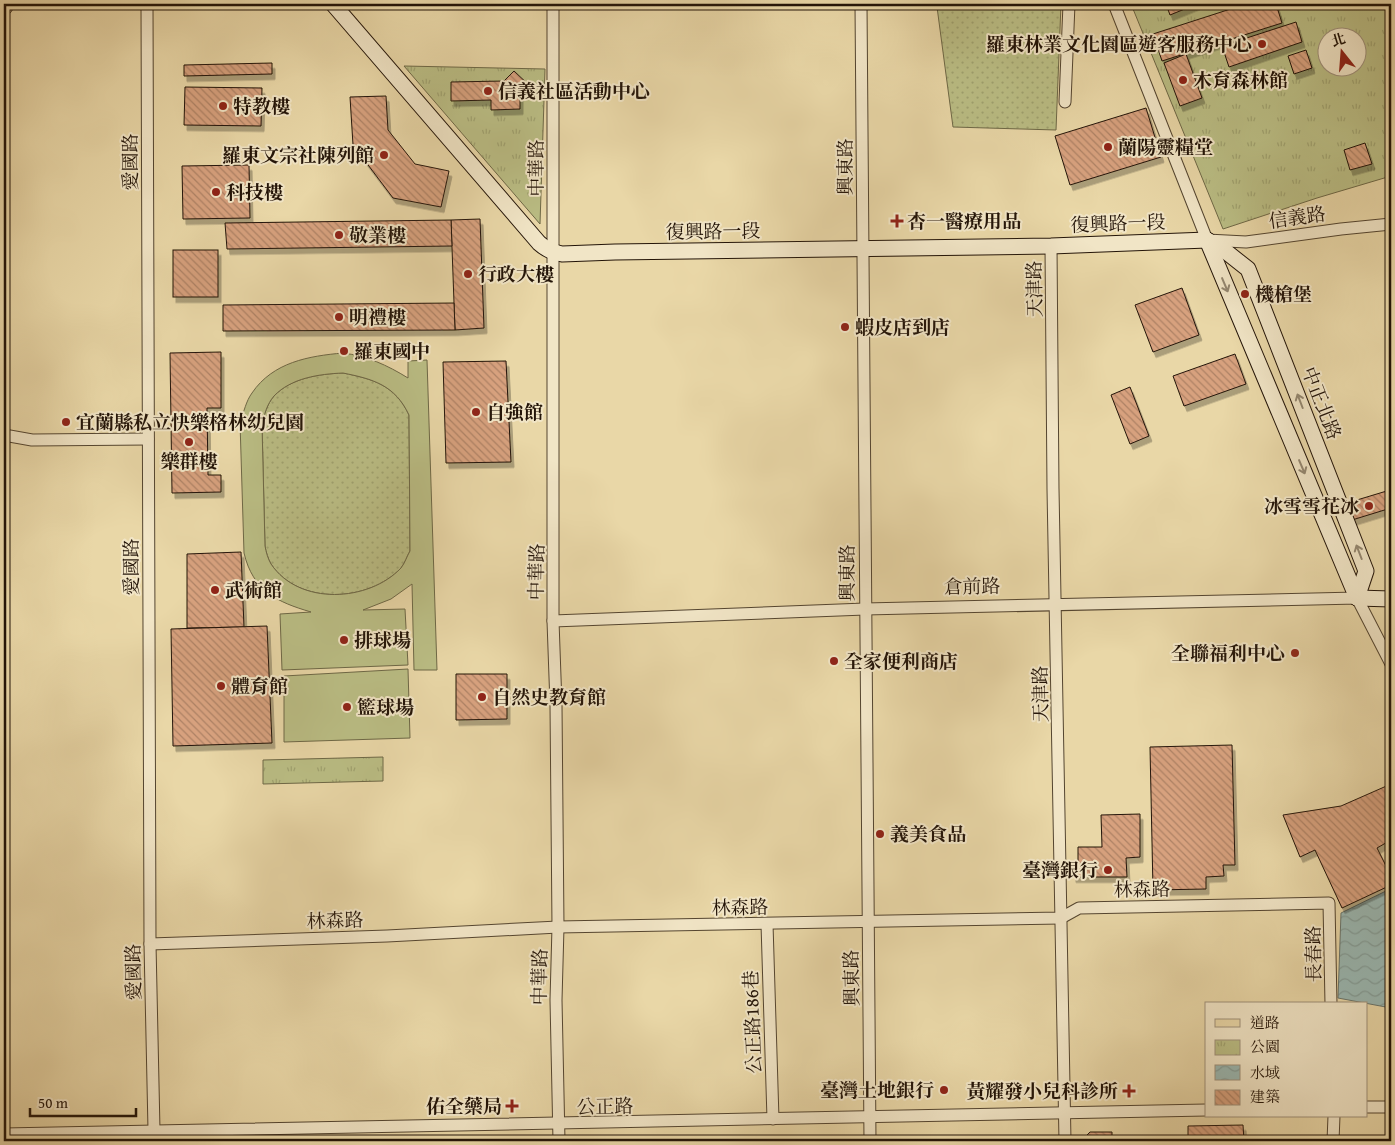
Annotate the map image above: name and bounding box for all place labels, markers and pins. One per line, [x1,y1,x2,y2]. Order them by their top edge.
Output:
place label: 羅東林業文化園區遊客服務中心 [986,30,1252,58]
marker: 羅東林業文化園區遊客服務中心 [1256,38,1268,50]
place label: 木育森林館 [1193,66,1288,94]
marker: 木育森林館 [1177,74,1189,86]
place label: 信義社區活動中心 [498,77,650,105]
marker: 信義社區活動中心 [482,85,494,97]
place label: 特教樓 [233,92,290,120]
marker: 特教樓 [217,100,229,112]
place label: 蘭陽靈糧堂 [1118,133,1213,161]
place label: 羅東文宗社陳列館 [222,141,374,169]
marker: 蘭陽靈糧堂 [1102,141,1114,153]
marker: 羅東文宗社陳列館 [378,149,390,161]
place label: 科技樓 [226,178,283,206]
marker: 科技樓 [210,186,222,198]
place label: 杏一醫療用品 [907,207,1021,235]
marker: 杏一醫療用品 [891,215,903,227]
place label: 敬業樓 [349,221,406,249]
marker: 敬業樓 [333,229,345,241]
place label: 行政大樓 [478,260,554,288]
marker: 行政大樓 [462,268,474,280]
place label: 機槍堡 [1255,280,1312,308]
marker: 機槍堡 [1239,288,1251,300]
place label: 明禮樓 [349,303,406,331]
marker: 明禮樓 [333,311,345,323]
place label: 蝦皮店到店 [855,313,950,341]
marker: 蝦皮店到店 [839,321,851,333]
place label: 羅東國中 [354,337,430,365]
marker: 羅東國中 [338,345,350,357]
place label: 自強館 [486,398,543,426]
marker: 自強館 [470,406,482,418]
place label: 宜蘭縣私立快樂格林幼兒園 [76,408,304,436]
marker: 宜蘭縣私立快樂格林幼兒園 [60,416,72,428]
marker: 樂群樓 [183,436,195,448]
place label: 樂群樓 [160,447,218,475]
place label: 冰雪雪花冰 [1264,492,1359,520]
marker: 冰雪雪花冰 [1363,500,1375,512]
place label: 武術館 [225,576,282,604]
marker: 武術館 [209,584,221,596]
place label: 排球場 [354,626,411,654]
marker: 排球場 [338,634,350,646]
place label: 全聯福利中心 [1171,639,1285,667]
place label: 全家便利商店 [844,647,958,675]
marker: 全聯福利中心 [1289,647,1301,659]
marker: 全家便利商店 [828,655,840,667]
place label: 體育館 [231,672,288,700]
marker: 體育館 [215,680,227,692]
place label: 自然史教育館 [492,683,606,711]
marker: 自然史教育館 [476,691,488,703]
place label: 籃球場 [357,693,414,721]
marker: 籃球場 [341,701,353,713]
place label: 義美食品 [890,820,966,848]
marker: 義美食品 [874,828,886,840]
place label: 臺灣銀行 [1022,856,1098,884]
marker: 臺灣銀行 [1102,864,1114,876]
place label: 臺灣土地銀行 [820,1076,934,1104]
place label: 黃耀發小兒科診所 [966,1077,1118,1105]
marker: 臺灣土地銀行 [938,1084,950,1096]
marker: 黃耀發小兒科診所 [1122,1084,1136,1098]
place label: 佑全藥局 [426,1092,502,1120]
marker: 佑全藥局 [506,1100,518,1112]

